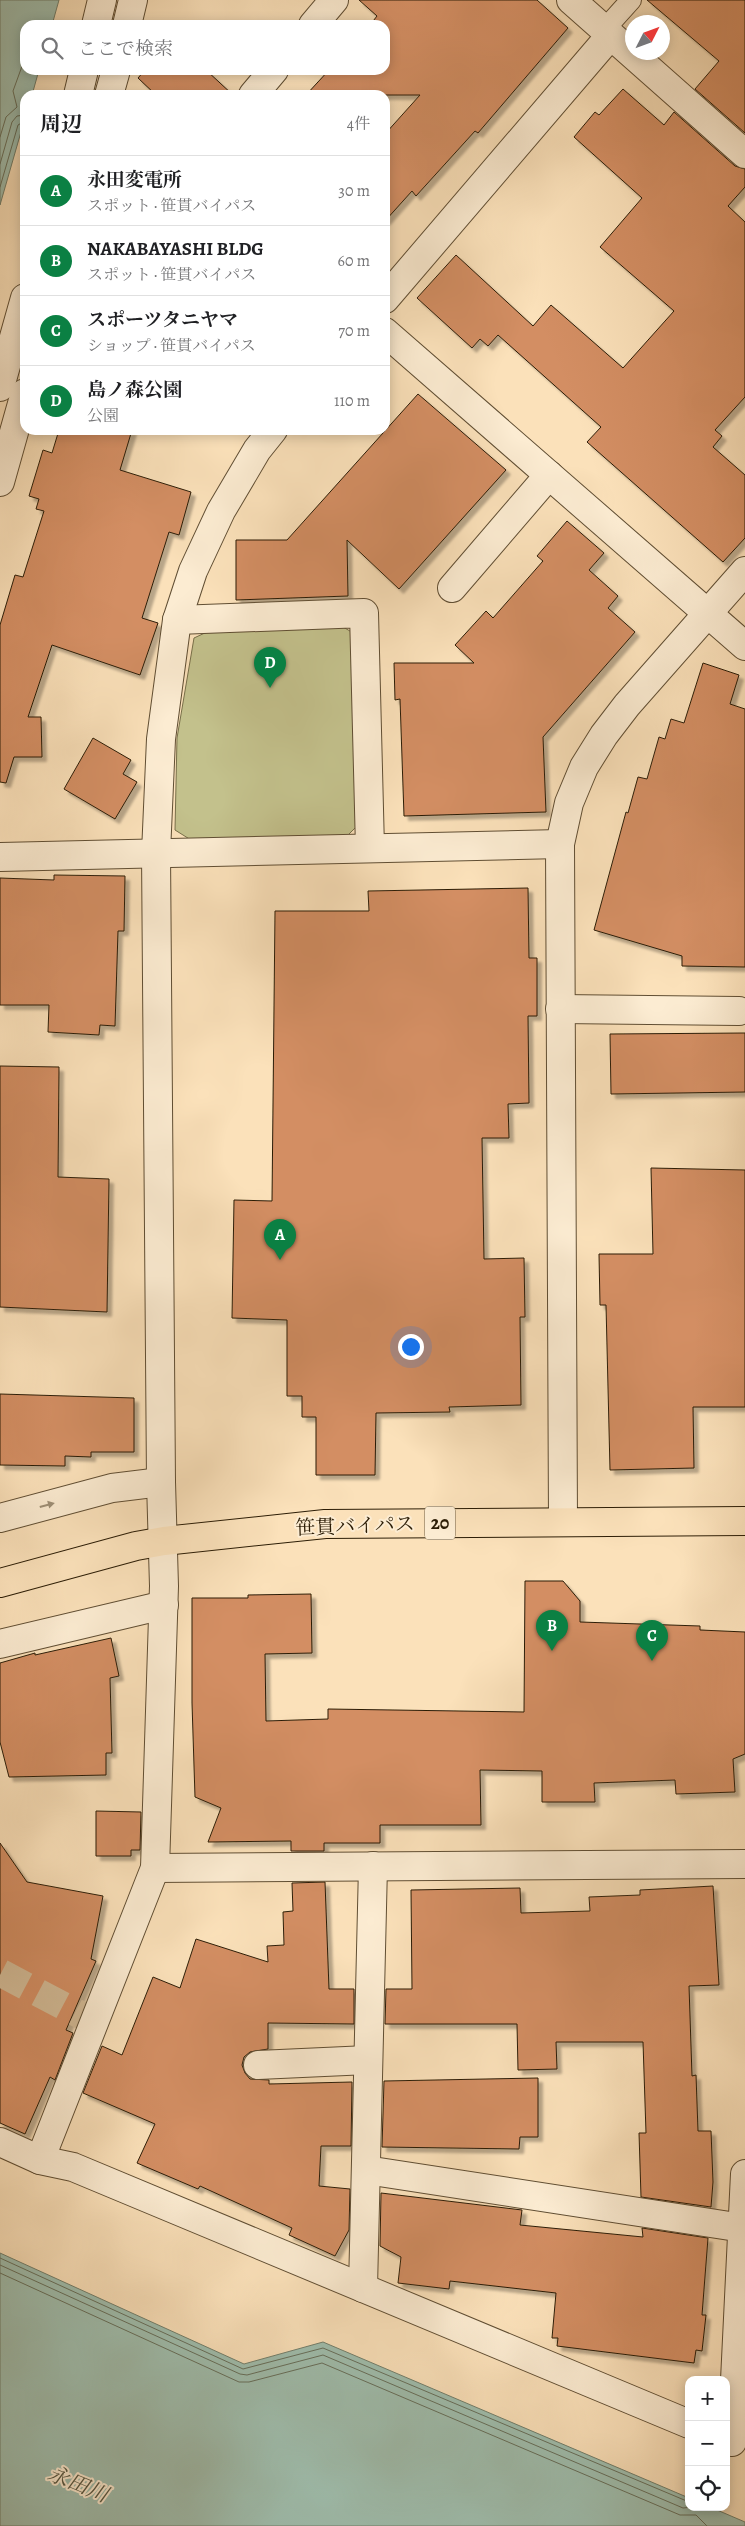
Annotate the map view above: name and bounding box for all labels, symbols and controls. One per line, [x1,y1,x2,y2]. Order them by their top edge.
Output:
north arrow [625,15,670,60]
search box [20,20,390,75]
icon: search [38,34,66,62]
text: ここで検索 [78,36,173,62]
text: 周辺 [40,110,82,138]
text: 4件 [347,113,370,135]
text: 永田変電所 [87,167,182,193]
text: A [51,180,61,202]
text: 30 m [338,180,370,202]
text: スポット · 笹貫バイパス [87,195,256,217]
text: NAKABAYASHI BLDG [87,236,264,262]
text: B [51,250,61,272]
text: 60 m [338,250,370,272]
text: スポット · 笹貫バイパス [87,264,256,286]
text: スポーツタニヤマ [87,307,238,333]
text: C [51,320,61,342]
text: 70 m [338,320,370,342]
text: ショップ · 笹貫バイパス [87,335,256,357]
text: 島ノ森公園 [87,377,182,403]
text: D [50,390,62,412]
text: 110 m [334,390,370,412]
text: 公園 [87,405,119,427]
pin: D [254,647,286,688]
pin: A [264,1219,296,1260]
your location [398,1334,424,1360]
one-way arrow [40,1501,55,1509]
road number: 20 [425,1506,455,1540]
street label: 笹貫バイパス [295,1510,415,1542]
pin: B [536,1610,568,1651]
pin: C [636,1620,668,1661]
map controls [685,2376,730,2511]
button: + [685,2376,730,2421]
button: − [685,2421,730,2466]
water label: 永田川 [44,2459,114,2510]
button: locate [685,2466,730,2511]

